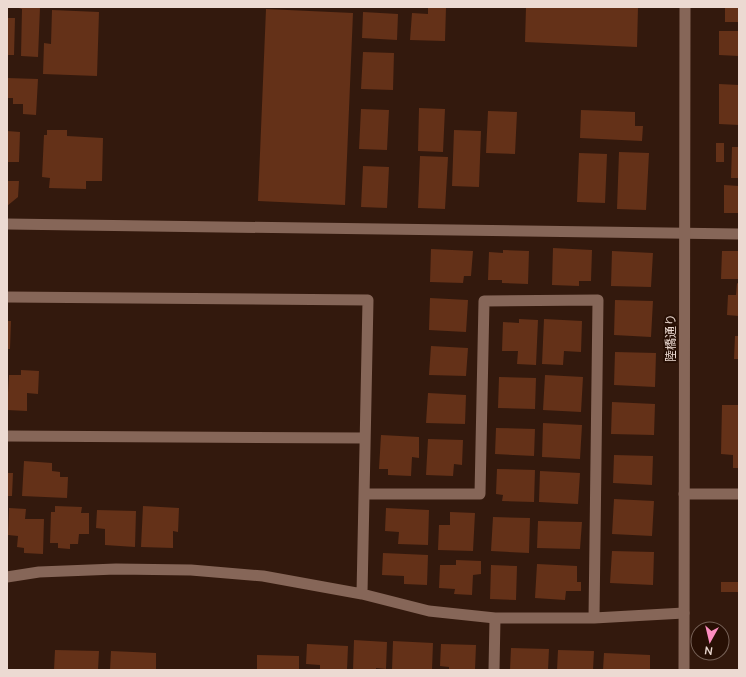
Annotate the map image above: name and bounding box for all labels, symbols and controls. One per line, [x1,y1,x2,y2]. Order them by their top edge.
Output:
street label: 陸橋通り [663,314,678,362]
north arrow [690,621,730,661]
text: N [704,643,714,658]

